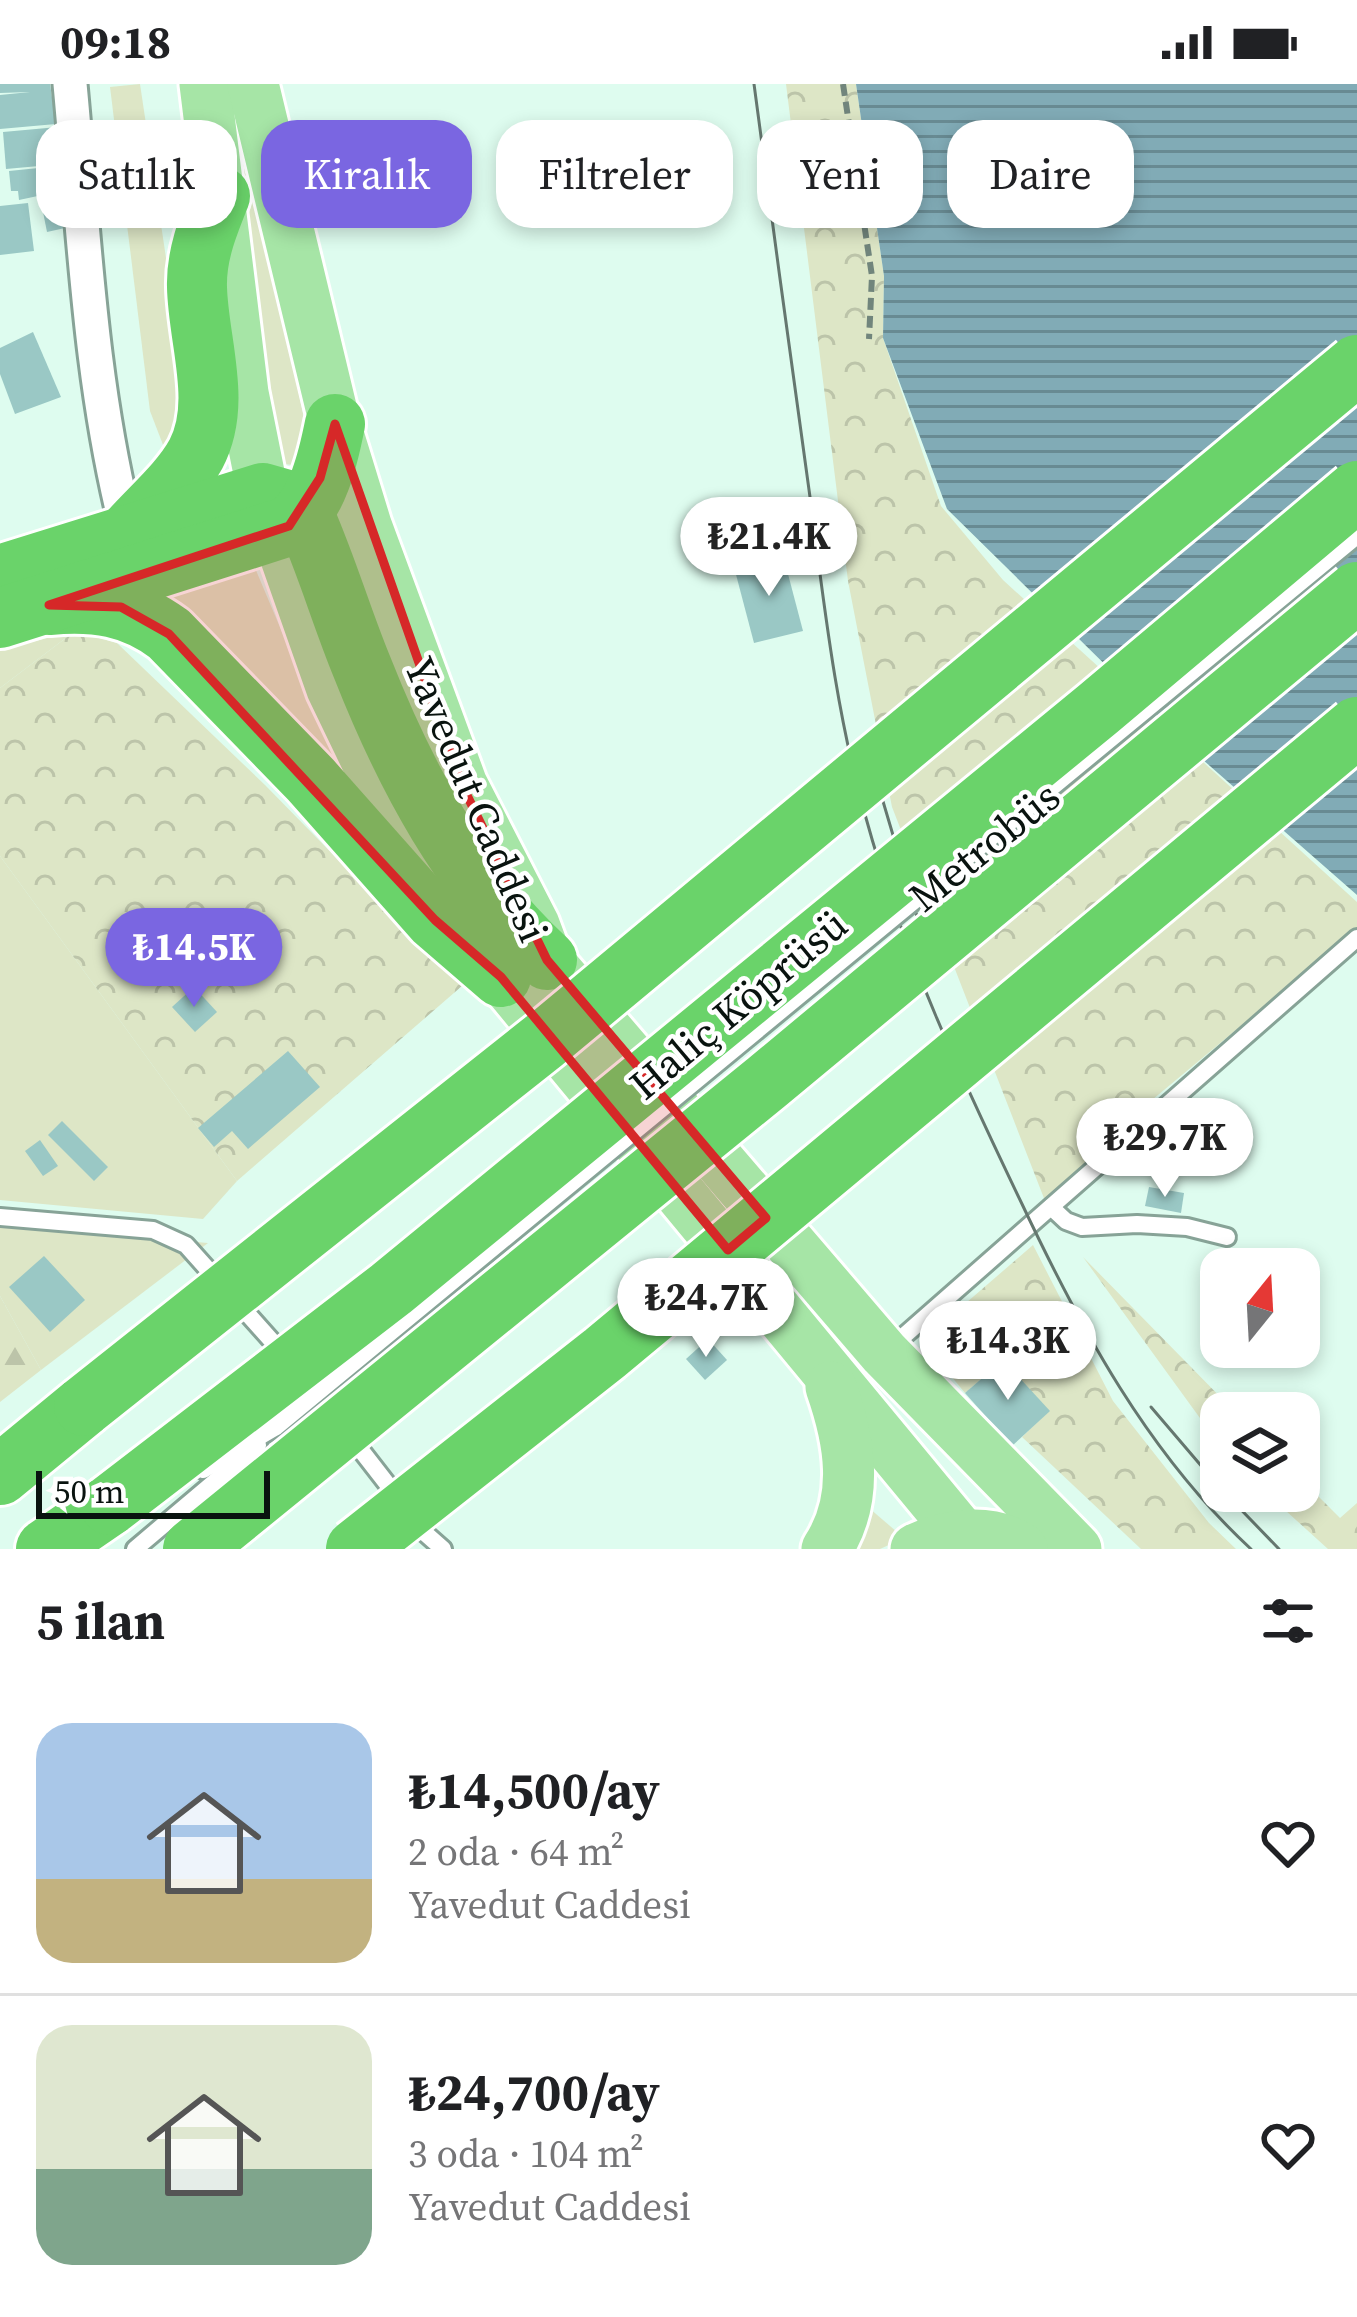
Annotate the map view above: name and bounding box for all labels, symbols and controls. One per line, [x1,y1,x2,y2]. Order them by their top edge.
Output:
text: 09:18 [60,11,171,73]
chip: Satılık [36,120,237,228]
chip: Kiralık [261,120,472,228]
chip: Filtreler [496,120,733,228]
chip: Yeni [757,120,923,228]
chip: Daire [947,120,1134,228]
pin: ₺21.4K [671,497,867,599]
text: ₺21.4K [707,509,831,562]
street label: Yavedut Caddesi [391,648,563,950]
street label: Metrobüs [896,767,1072,925]
street label: Haliç Köprüsü [617,896,859,1112]
pin: ₺14.5K [96,908,292,1010]
text: ₺14.5K [132,920,256,973]
pin: ₺29.7K [1067,1098,1263,1200]
text: ₺29.7K [1103,1110,1227,1163]
north arrow [1200,1248,1320,1368]
map controls [1200,1248,1320,1512]
pin: ₺24.7K [608,1258,804,1360]
text: ₺24.7K [644,1270,768,1323]
pin: ₺14.3K [910,1301,1106,1403]
text: ₺14.3K [946,1313,1070,1366]
button: layers [1200,1392,1320,1512]
scale bar [36,1465,270,1518]
text: 50 m [54,1469,124,1514]
text: 5 ilan [36,1586,165,1656]
icon: filters [1255,1588,1321,1654]
text: ₺14,500/ay [408,1755,660,1825]
icon: home [132,1771,276,1915]
icon: heart [1255,1810,1321,1876]
text: 2 oda · 64 m² [408,1825,624,1878]
text: Yavedut Caddesi [408,1878,691,1931]
text: ₺24,700/ay [408,2057,660,2127]
icon: home [132,2073,276,2217]
icon: heart [1255,2112,1321,2178]
text: 3 oda · 104 m² [408,2127,644,2180]
text: Yavedut Caddesi [408,2180,691,2233]

